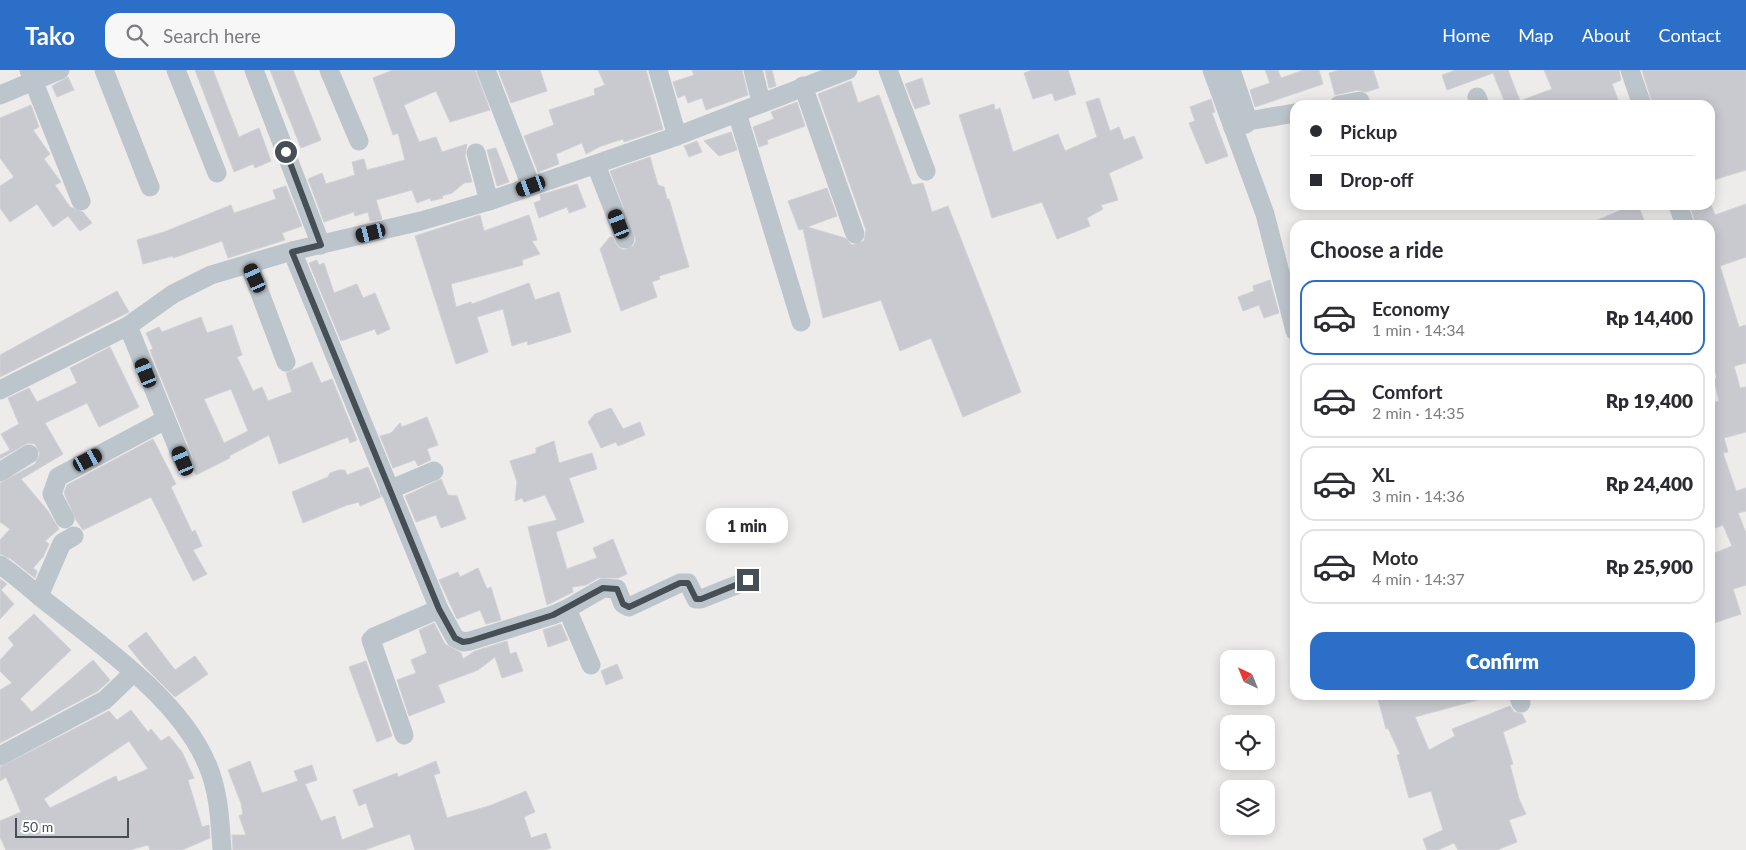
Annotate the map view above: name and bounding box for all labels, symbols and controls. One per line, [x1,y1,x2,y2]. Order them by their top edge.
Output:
search box [105,13,455,58]
text: Tako [25,21,75,50]
icon: search [123,21,151,49]
text: Search here [163,24,261,47]
text: Home [1442,24,1490,46]
text: Map [1518,24,1554,46]
text: About [1582,24,1631,46]
text: Contact [1659,24,1721,46]
text: Pickup [1340,120,1397,143]
route start [275,141,297,163]
text: Drop-off [1340,168,1414,191]
car [514,174,547,198]
car [606,207,631,241]
car [354,222,387,244]
text: Choose a ride [1310,236,1444,263]
car [242,261,267,295]
icon: car [1312,295,1357,340]
text: Economy [1372,297,1450,320]
text: Rp 14,400 [1606,306,1693,329]
text: 1 min · 14:34 [1372,320,1465,339]
car [133,356,158,390]
icon: car [1312,378,1357,423]
text: Comfort [1372,380,1443,403]
text: Rp 19,400 [1606,389,1693,412]
text: 2 min · 14:35 [1372,403,1465,422]
car [170,444,195,478]
car [71,446,104,474]
icon: car [1312,461,1357,506]
text: XL [1372,463,1395,486]
text: Rp 24,400 [1606,472,1693,495]
text: 3 min · 14:36 [1372,486,1465,505]
callout: 1 min [707,508,789,542]
text: 1 min [727,516,767,535]
icon: car [1312,544,1357,589]
text: Moto [1372,546,1418,569]
text: Rp 25,900 [1606,555,1693,578]
route end [737,569,759,591]
text: 4 min · 14:37 [1372,569,1465,588]
button: Confirm [1310,632,1695,690]
north arrow [1220,650,1275,705]
map controls [1220,650,1275,835]
button: locate [1220,715,1275,770]
button: layers [1220,780,1275,835]
scale bar [15,815,129,838]
text: 50 m [22,818,53,835]

